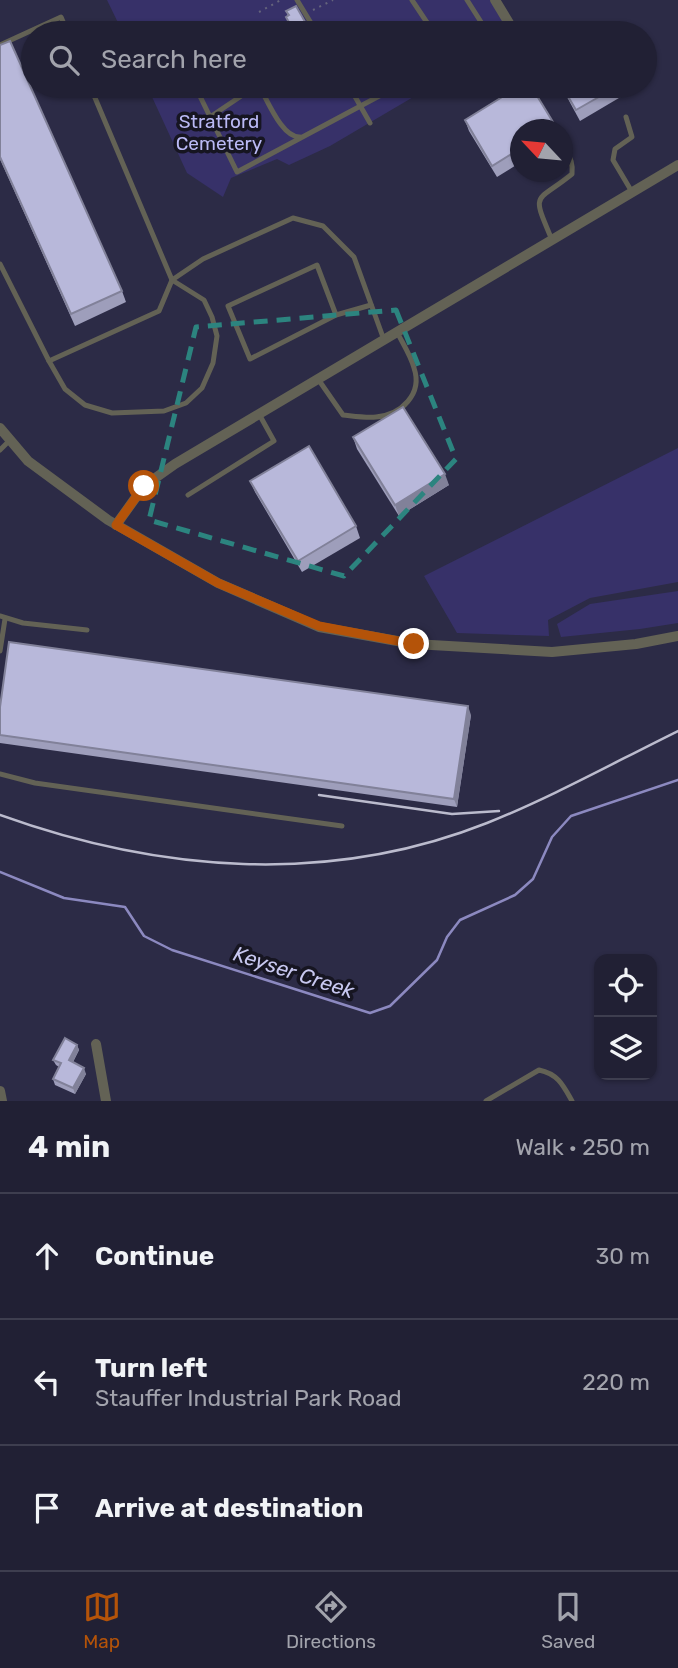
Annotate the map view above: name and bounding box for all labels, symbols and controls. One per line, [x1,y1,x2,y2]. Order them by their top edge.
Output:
search box [21,21,657,98]
icon: search [45,41,83,79]
text: Search here [101,44,247,75]
park label: Stratford Cemetery [176,110,262,155]
north arrow [510,119,573,182]
route start [128,470,159,501]
route end [398,628,429,659]
water label: Keyser Creek [230,941,359,1004]
map controls [594,954,657,1080]
button: locate [594,954,657,1017]
button: layers [594,1017,657,1080]
text: 4 min [28,1129,110,1165]
text: Walk · 250 m [515,1133,650,1161]
icon: ahead [28,1237,66,1275]
text: Continue [95,1241,214,1272]
text: 30 m [595,1242,650,1270]
text: Turn left [95,1353,207,1384]
icon: left [28,1363,66,1401]
text: 220 m [582,1368,650,1396]
text: Stauffer Industrial Park Road [95,1384,402,1412]
icon: arrive [28,1489,66,1527]
text: Arrive at destination [95,1493,363,1524]
tab: Map [83,1588,121,1653]
tab: Directions [286,1588,376,1653]
tab: Saved [541,1588,595,1653]

